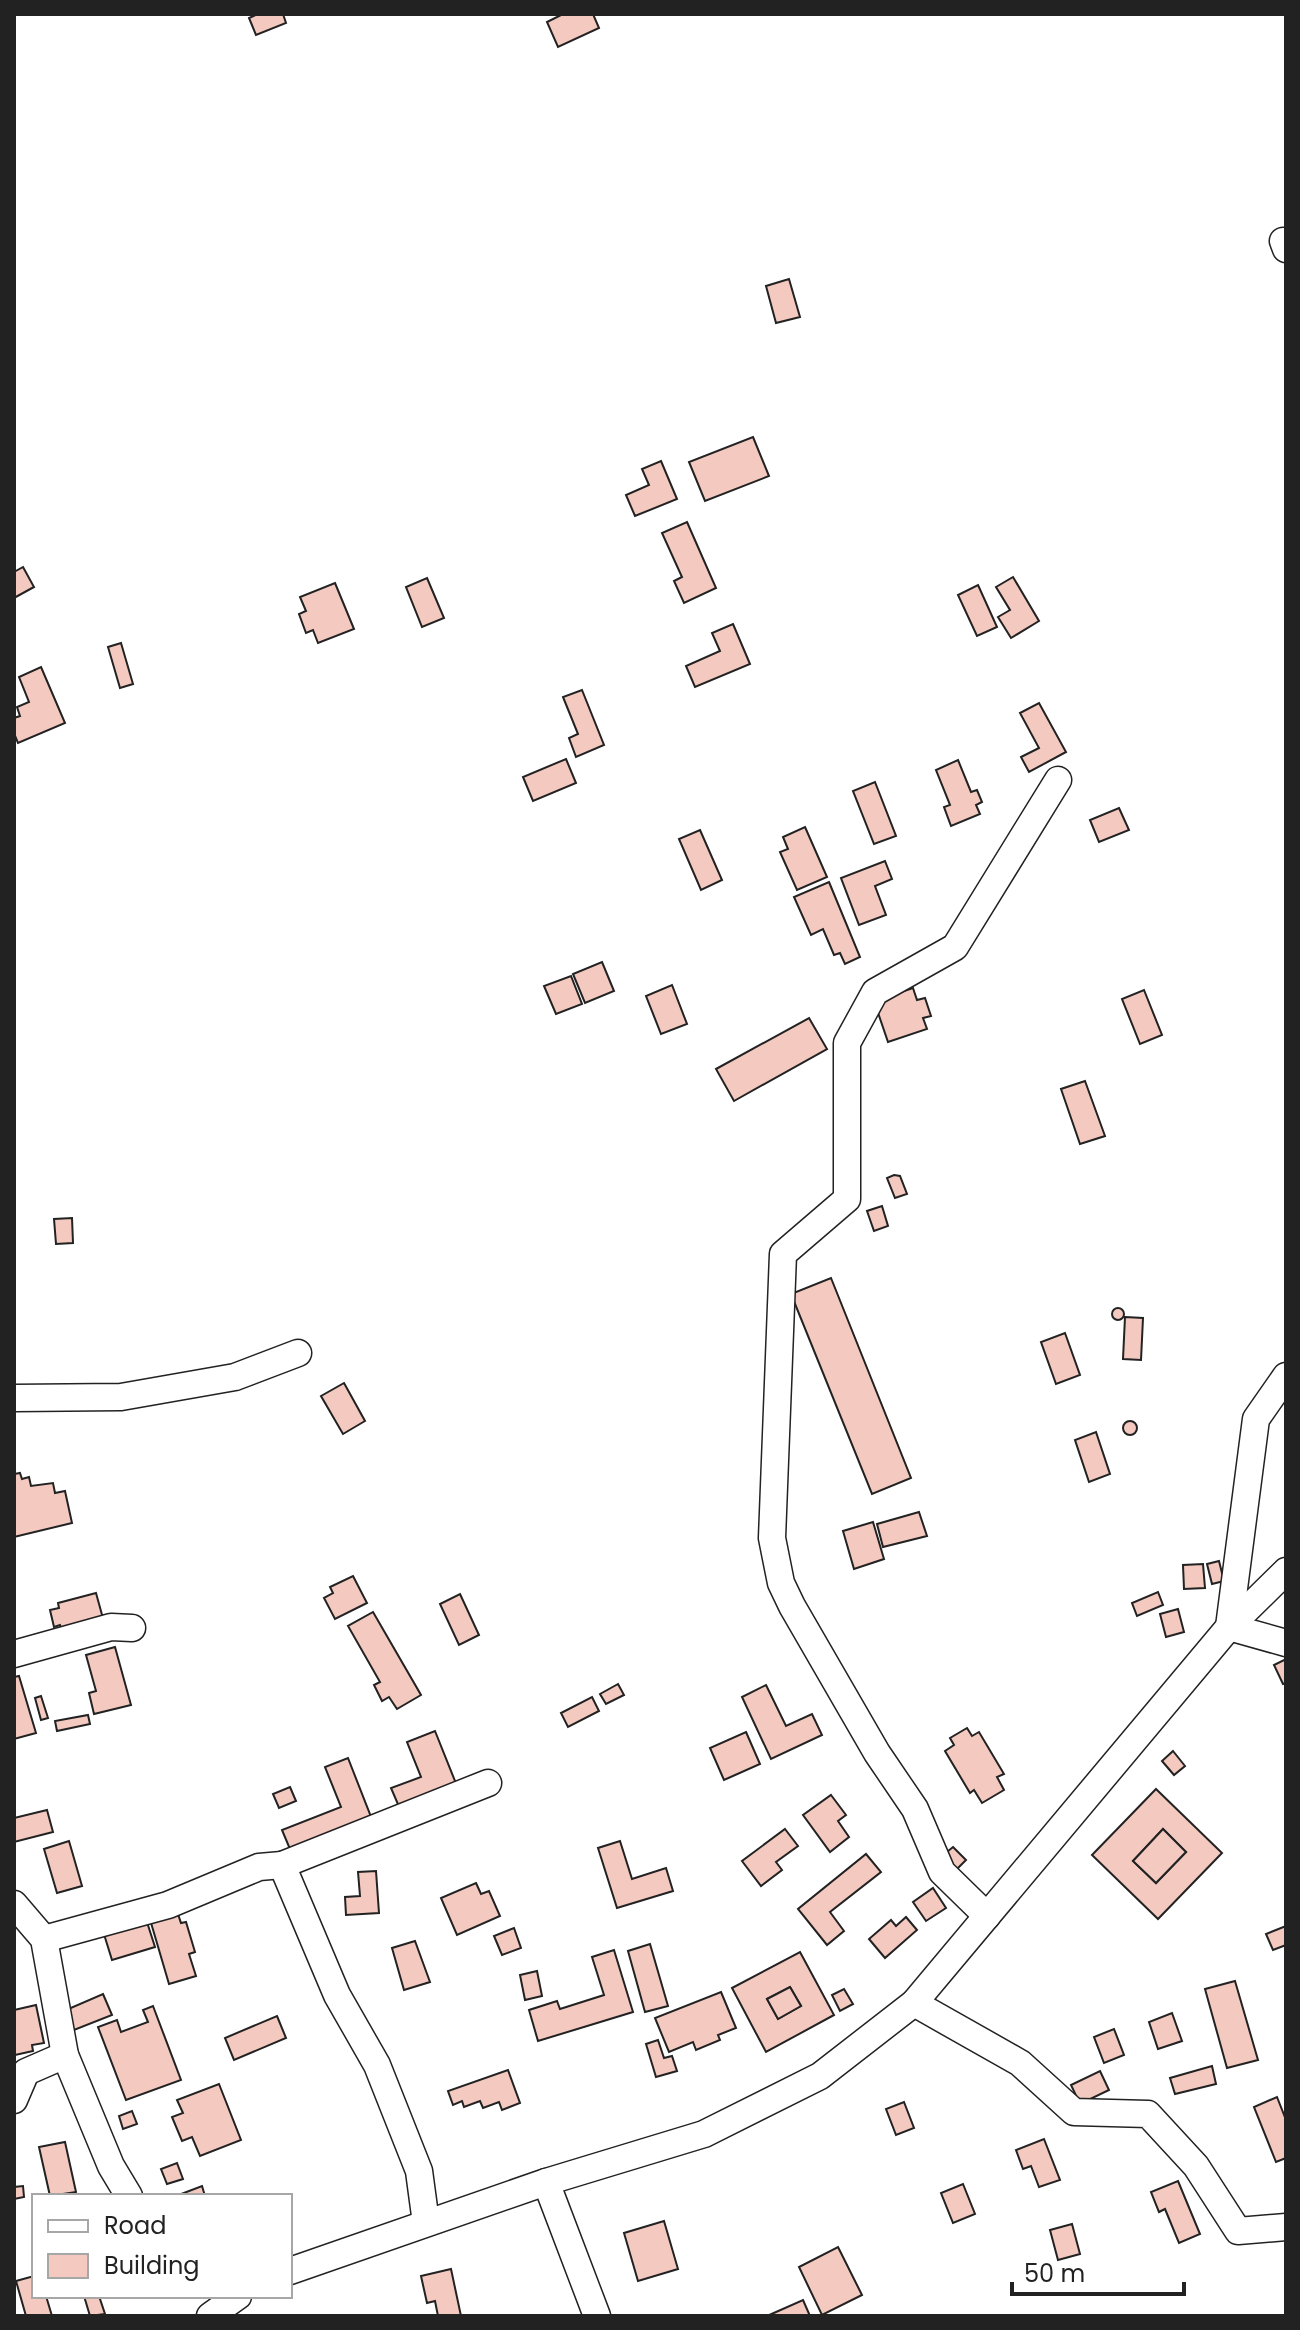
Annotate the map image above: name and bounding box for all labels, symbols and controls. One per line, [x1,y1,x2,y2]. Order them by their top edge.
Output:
legend [32,2194,292,2298]
text: Road [104,2209,166,2242]
scale bar [1012,2246,1184,2296]
text: Building [104,2249,200,2282]
text: 50 m [1024,2257,1085,2290]

